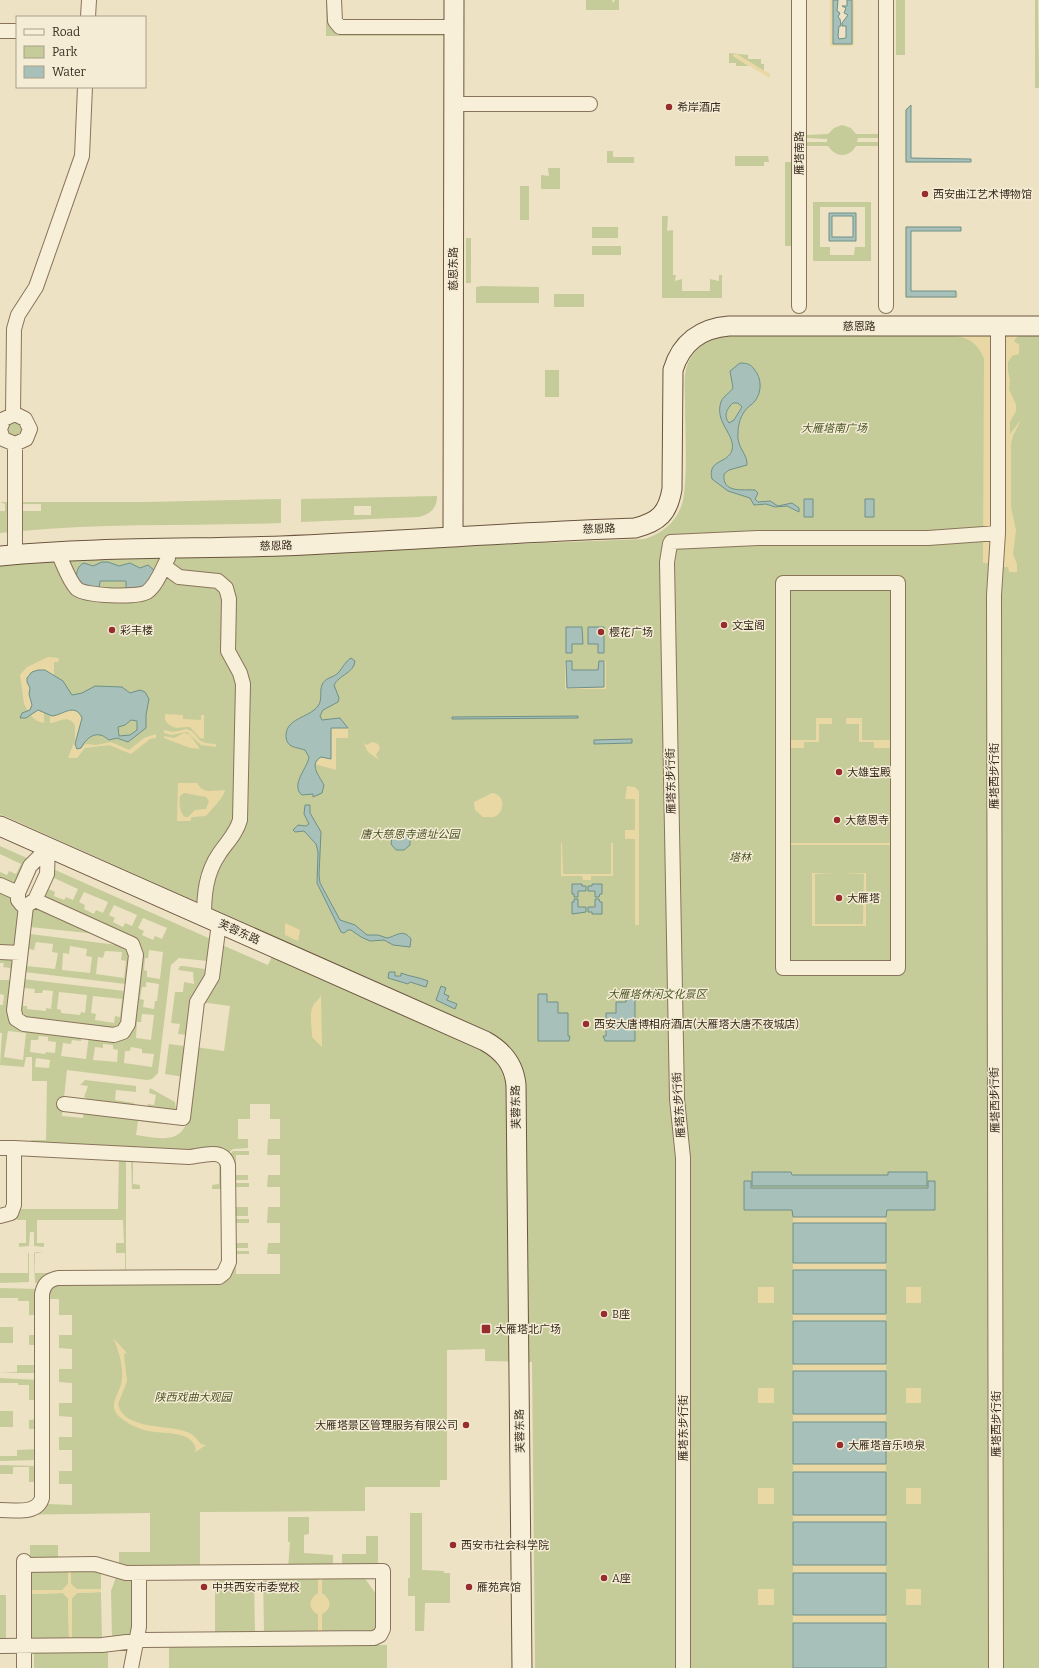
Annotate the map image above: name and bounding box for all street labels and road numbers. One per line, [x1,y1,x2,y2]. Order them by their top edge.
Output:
street label: 雁塔南路 [793,131,806,175]
street label: 慈恩东路 [447,247,460,291]
street label: 慈恩路 [843,320,876,333]
street label: 慈恩路 [582,522,616,536]
street label: 慈恩路 [259,539,293,553]
street label: 雁塔西步行街 [988,743,1001,809]
street label: 雁塔东步行街 [664,748,678,814]
street label: 芙蓉东路 [216,917,262,947]
street label: 雁塔西步行街 [988,1067,1002,1133]
street label: 雁塔东步行街 [670,1072,688,1138]
street label: 芙蓉东路 [509,1085,523,1129]
street label: 雁塔西步行街 [990,1391,1003,1457]
street label: 雁塔东步行街 [677,1395,690,1461]
street label: 芙蓉东路 [513,1409,527,1453]

